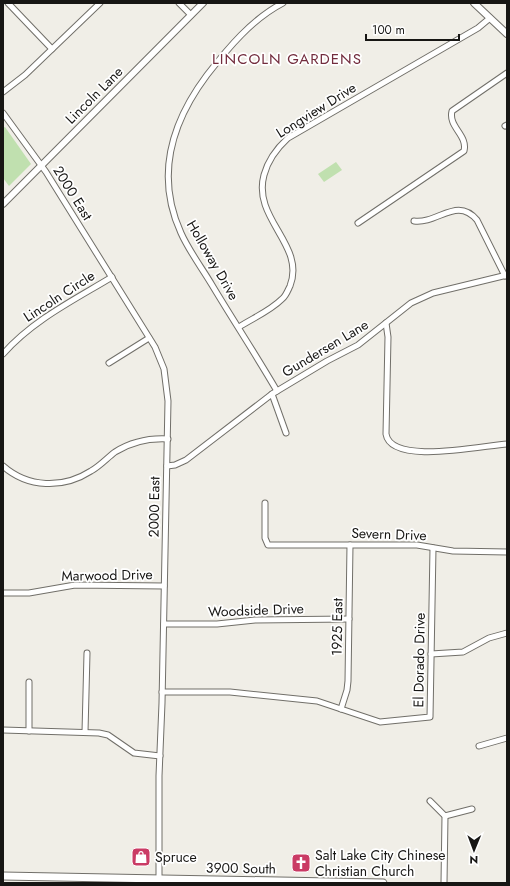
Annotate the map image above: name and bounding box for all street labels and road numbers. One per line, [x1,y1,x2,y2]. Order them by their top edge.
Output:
street label: Lincoln Lane [61,62,127,128]
street label: Longview Drive [272,77,360,143]
street label: 2000 East [48,162,98,225]
street label: Holloway Drive [182,216,244,304]
street label: Lincoln Circle [19,265,99,327]
street label: Gundersen Lane [278,314,372,382]
street label: 2000 East [143,476,165,538]
street label: Severn Drive [351,523,427,545]
street label: Marwood Drive [61,564,153,586]
street label: 1925 East [326,597,348,656]
street label: Woodside Drive [208,598,304,622]
street label: El Dorado Drive [408,612,430,708]
street label: 3900 South [206,857,276,879]

